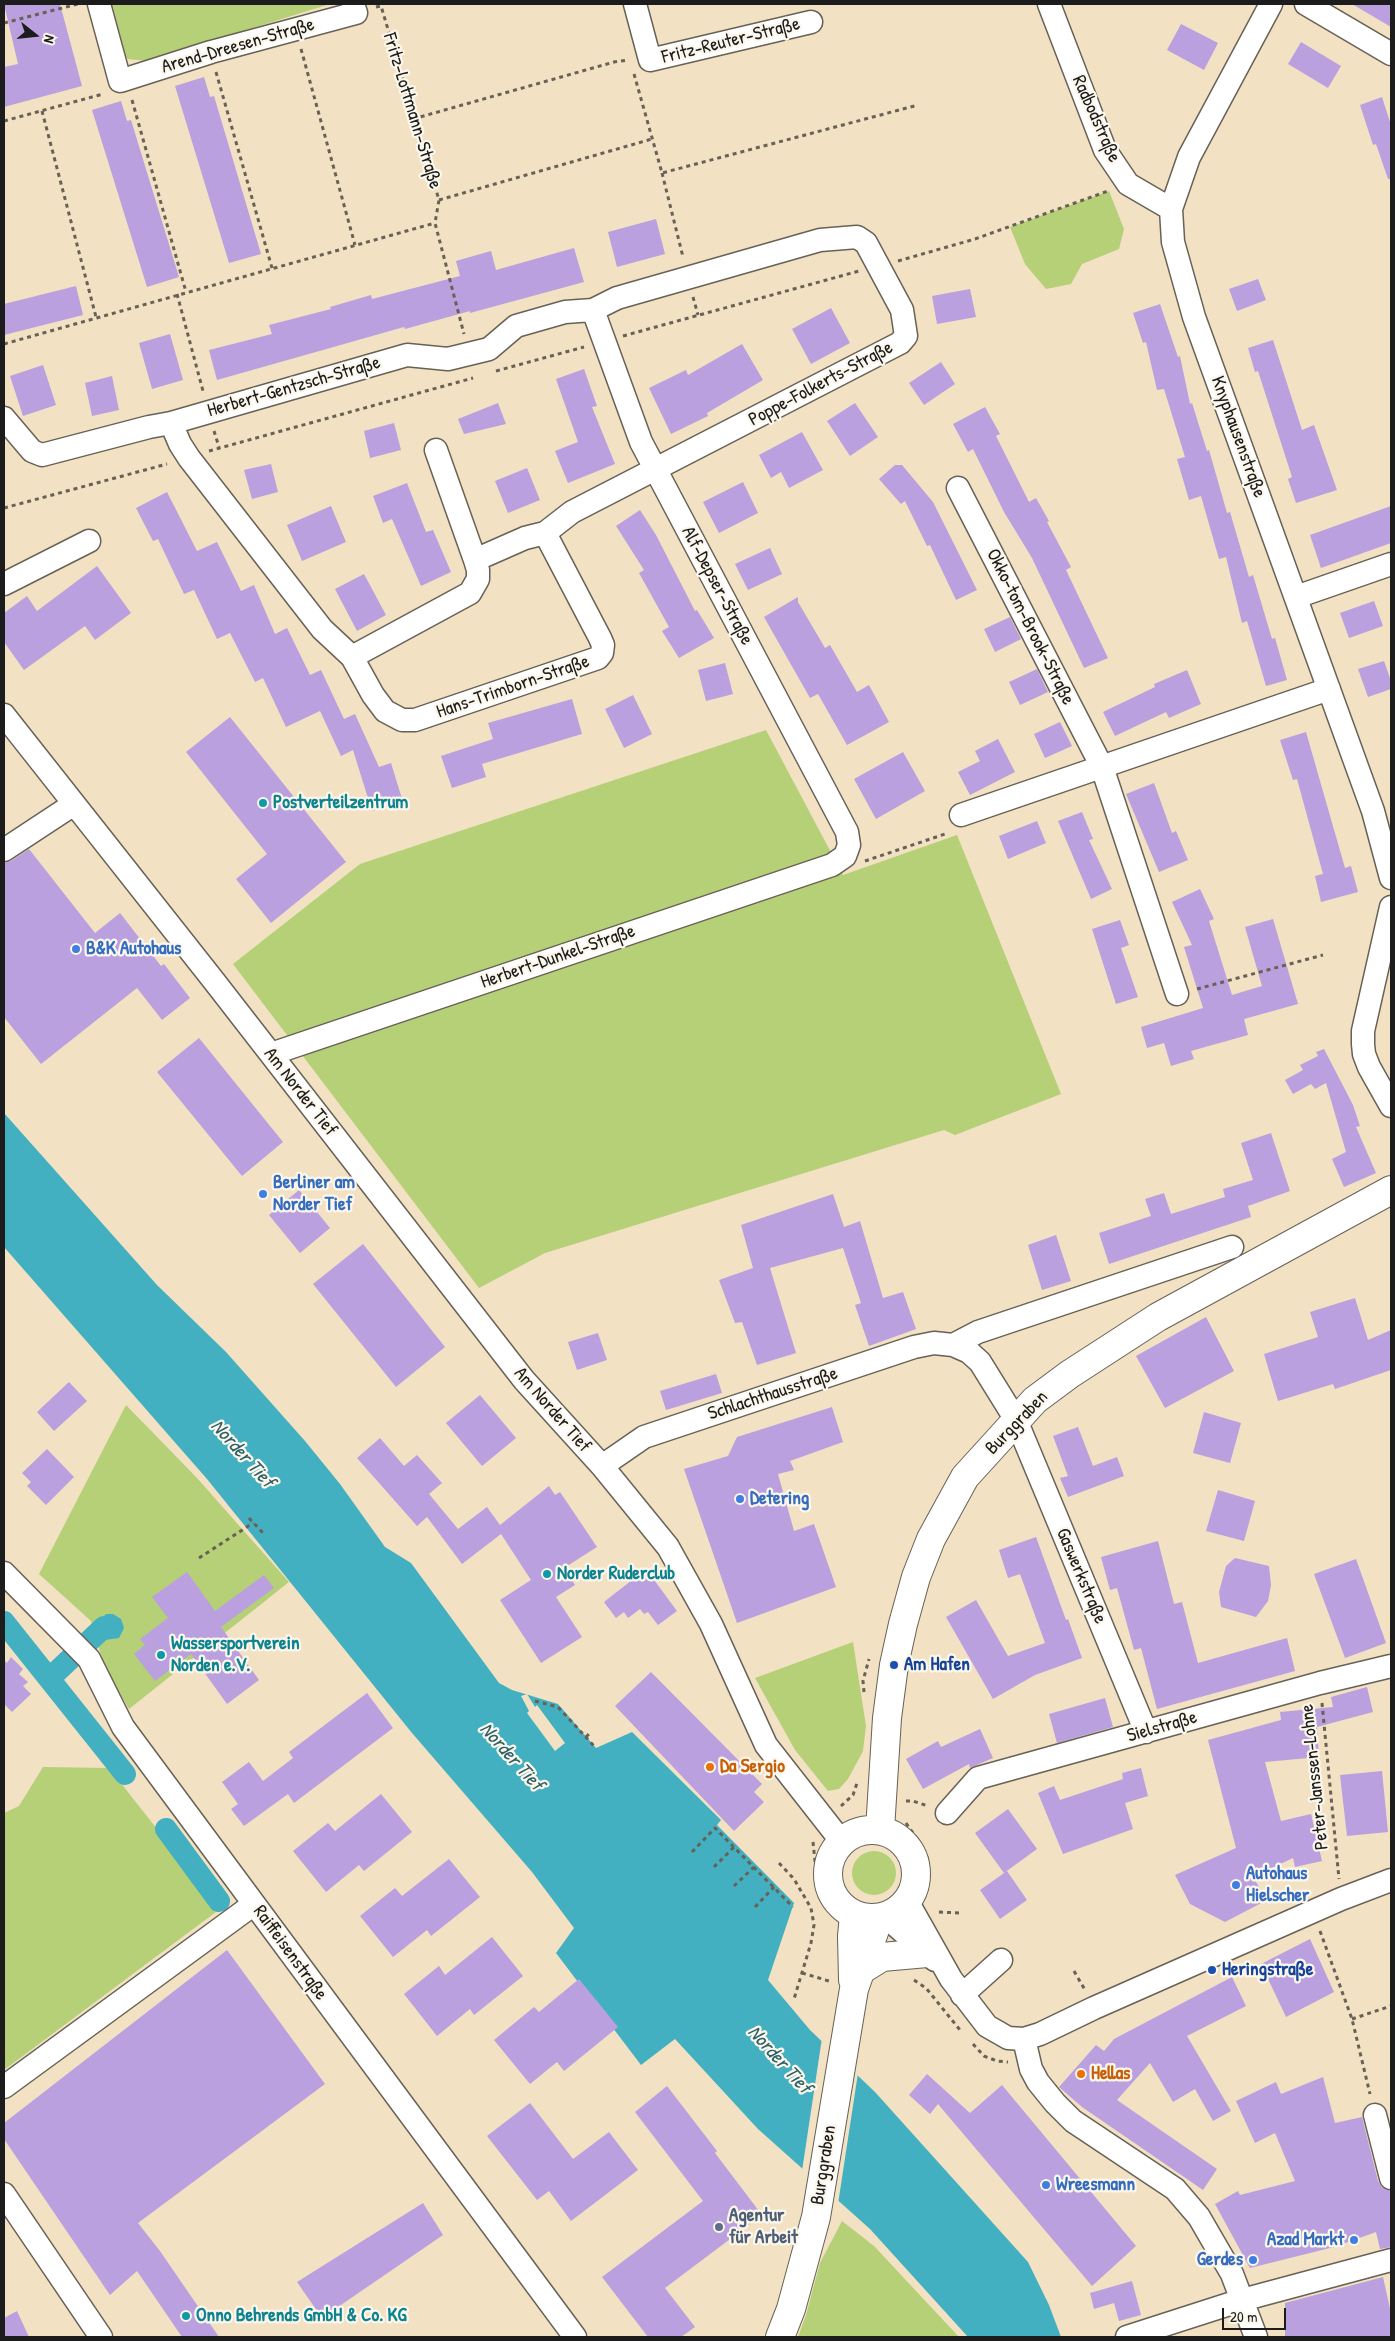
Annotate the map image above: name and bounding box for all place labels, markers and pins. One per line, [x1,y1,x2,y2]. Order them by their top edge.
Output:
place label: Postverteilzentrum [273,792,408,814]
marker: Postverteilzentrum [257,797,269,809]
place label: B&K Autohaus [86,938,181,960]
marker: B&K Autohaus [70,943,82,955]
place label: Berliner am Norder Tief [273,1172,355,1216]
marker: Berliner am Norder Tief [257,1188,269,1200]
place label: Detering [750,1488,809,1510]
marker: Detering [734,1493,746,1505]
place label: Norder Ruderclub [557,1563,675,1585]
marker: Norder Ruderclub [541,1568,553,1580]
place label: Wassersportverein Norden e.V. [171,1633,299,1677]
marker: Wassersportverein Norden e.V. [155,1649,167,1661]
place label: Am Hafen [904,1654,970,1676]
marker: Am Hafen [888,1659,900,1671]
place label: Da Sergio [720,1756,785,1778]
marker: Da Sergio [704,1761,716,1773]
place label: Autohaus Hielscher [1246,1863,1309,1907]
marker: Autohaus Hielscher [1230,1879,1242,1891]
place label: Heringstraße [1222,1959,1313,1981]
marker: Heringstraße [1206,1964,1218,1976]
place label: Hellas [1091,2063,1130,2085]
marker: Hellas [1075,2068,1087,2080]
place label: Wreesmann [1056,2174,1135,2196]
marker: Wreesmann [1040,2179,1052,2191]
place label: Agentur für Arbeit [729,2205,798,2249]
marker: Agentur für Arbeit [713,2221,725,2233]
place label: Azad Markt [1267,2229,1344,2251]
marker: Azad Markt [1348,2234,1360,2246]
place label: Gerdes [1197,2249,1243,2271]
marker: Gerdes [1247,2254,1259,2266]
place label: Onno Behrends GmbH & Co. KG [196,2305,407,2327]
marker: Onno Behrends GmbH & Co. KG [180,2310,192,2322]

